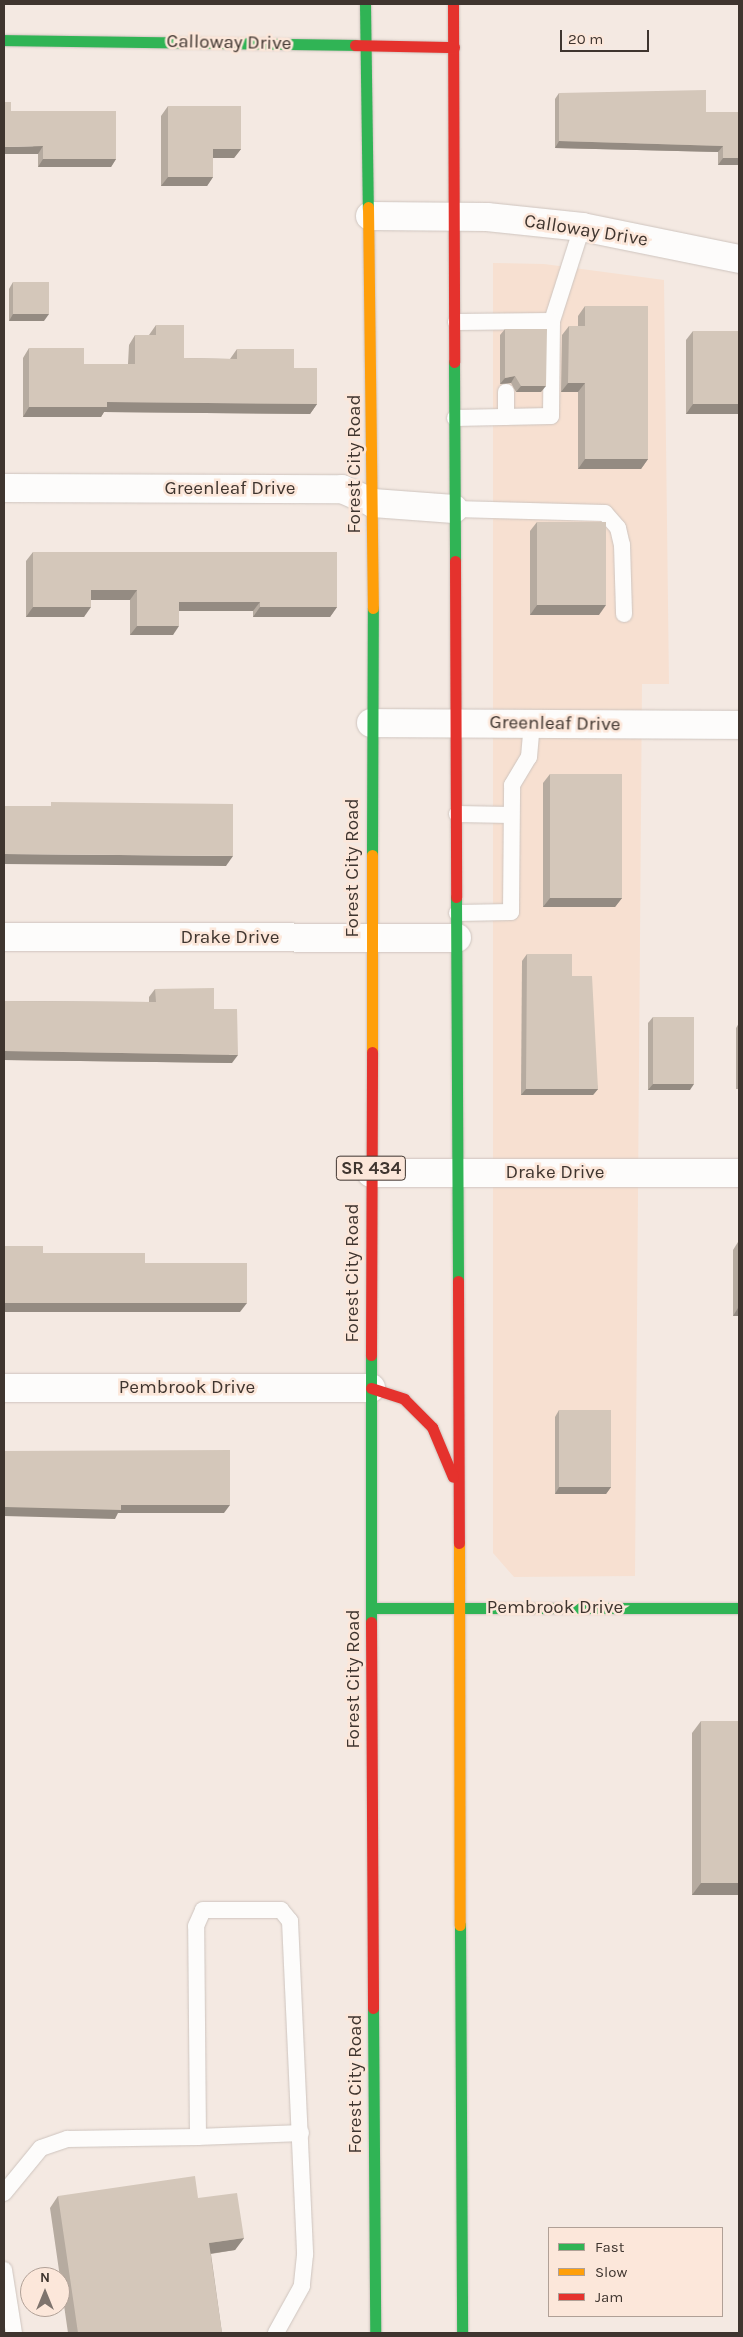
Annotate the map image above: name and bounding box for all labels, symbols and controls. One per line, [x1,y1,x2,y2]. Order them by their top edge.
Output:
scale bar [563,20,652,52]
text: 20 m [568,30,603,48]
street label: Calloway Drive [166,31,292,55]
street label: Calloway Drive [522,210,650,252]
street label: Forest City Road [344,394,366,534]
street label: Greenleaf Drive [164,478,296,500]
street label: Greenleaf Drive [489,711,621,737]
street label: Forest City Road [342,798,364,938]
street label: Drake Drive [180,927,280,949]
road number: SR 434 [335,1152,407,1184]
street label: Drake Drive [505,1162,605,1184]
street label: Forest City Road [342,1203,364,1343]
street label: Pembrook Drive [119,1377,255,1399]
street label: Pembrook Drive [487,1597,623,1619]
street label: Forest City Road [343,1609,365,1749]
street label: Forest City Road [345,2014,367,2154]
legend [548,2227,723,2317]
text: Fast [595,2238,624,2256]
text: Slow [595,2263,627,2281]
north arrow [20,2267,70,2317]
text: N [40,2269,50,2286]
text: Jam [595,2288,623,2306]

